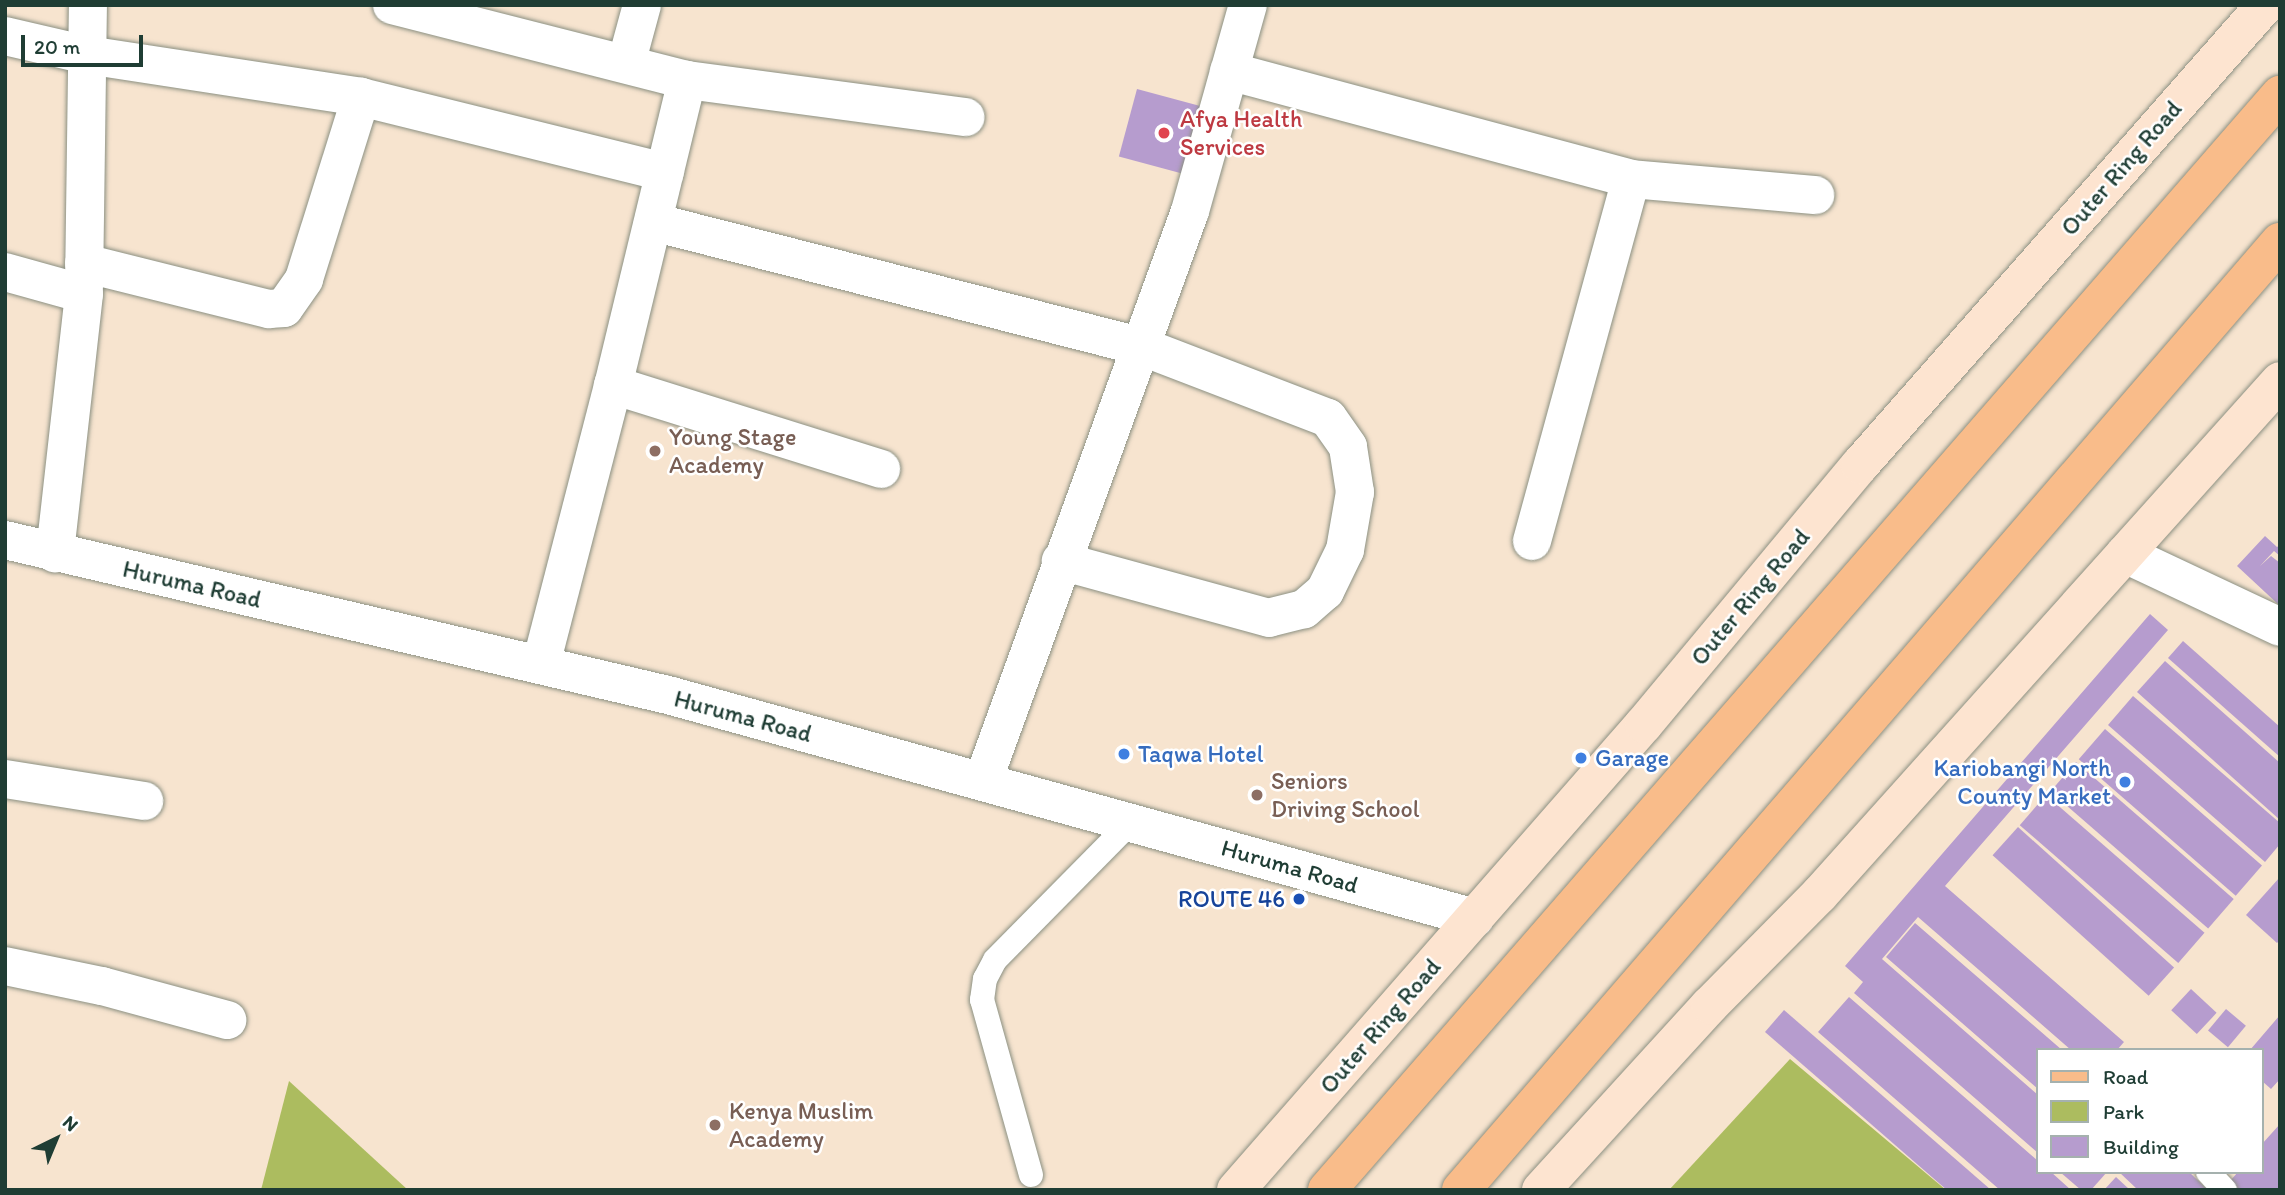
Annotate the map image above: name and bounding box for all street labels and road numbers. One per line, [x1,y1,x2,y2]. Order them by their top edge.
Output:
street label: Outer Ring Road [2055,95,2187,241]
street label: Outer Ring Road [1685,523,1815,671]
street label: Huruma Road [120,554,264,614]
street label: Huruma Road [671,684,815,748]
street label: Huruma Road [1218,833,1362,899]
street label: Outer Ring Road [1314,953,1446,1099]

